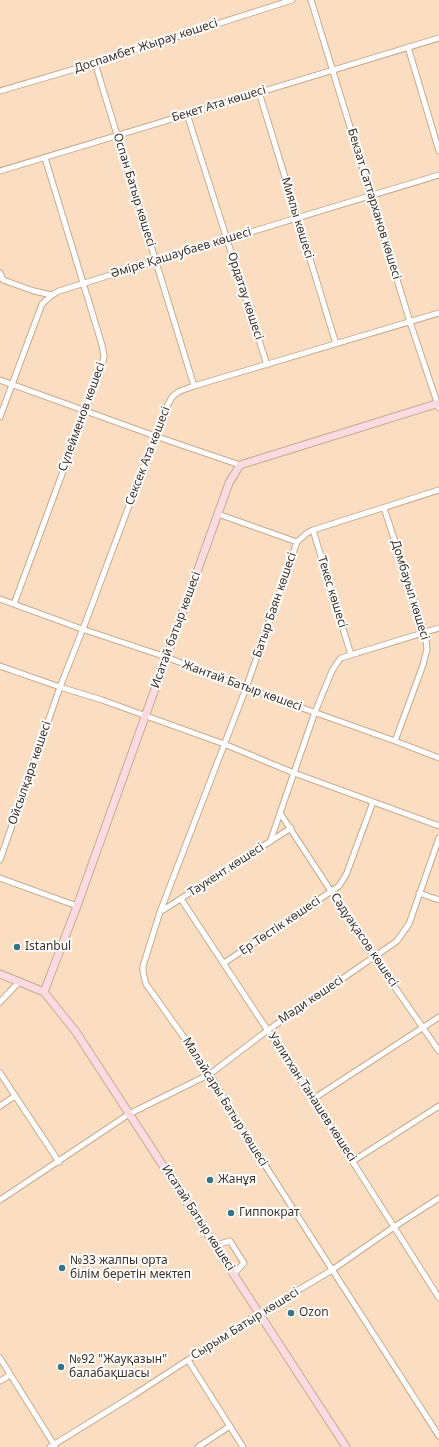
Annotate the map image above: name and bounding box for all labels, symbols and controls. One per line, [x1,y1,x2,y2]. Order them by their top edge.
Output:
street label: Доспамбет Жырау көшесі [72,16,220,76]
street label: Бекет Ата көшесі [170,83,268,125]
street label: Бекзат Саттарханов көшесі [344,127,404,281]
street label: Оспан Батыр көшесі [110,131,158,249]
street label: Миялы көшесі [278,176,316,260]
street label: Әміре Қашаубаев көшесі [109,225,253,281]
street label: Ордатау көшесі [224,250,266,342]
street label: Сүлейменов көшесі [56,361,108,473]
street label: Сексек Ата көшесі [123,405,173,507]
street label: Домбауыл көшесі [388,538,432,642]
street label: Батыр Баян көшесі [250,551,300,659]
street label: Текес көшесі [314,554,350,630]
street label: Исатай батыр көшесі [148,570,204,690]
street label: Жантай Батыр көшесі [180,658,304,714]
street label: Ойсылқара көшесі [5,719,55,827]
street label: Таукент көшесі [185,840,267,900]
street label: Сәдуақасов көшесі [327,890,401,990]
street label: Ер Төстік көшесі [237,894,323,958]
place label: Istanbul [25,940,71,954]
marker: Istanbul [12,942,22,952]
street label: Мәди көшесі [276,973,346,1027]
street label: Уәлитхан Танашев көшесі [265,1030,359,1164]
street label: Малайсары Батыр көшесі [179,1035,271,1169]
street label: Исатай Батыр көшесі [158,1162,238,1274]
place label: Жанұя [218,1173,256,1187]
marker: Жанұя [205,1175,215,1185]
place label: Гиппократ [239,1206,300,1220]
marker: Гиппократ [226,1208,236,1218]
place label: №33 жалпы орта білім беретін мектеп [70,1254,191,1282]
marker: №33 жалпы орта білім беретін мектеп [57,1263,67,1273]
street label: Сырым Батыр көшесі [188,1285,302,1363]
place label: Ozon [299,1306,329,1320]
marker: Ozon [286,1308,296,1318]
place label: №92 "Жауқазын" балабақшасы [69,1353,167,1381]
marker: №92 "Жауқазын" балабақшасы [56,1362,66,1372]

